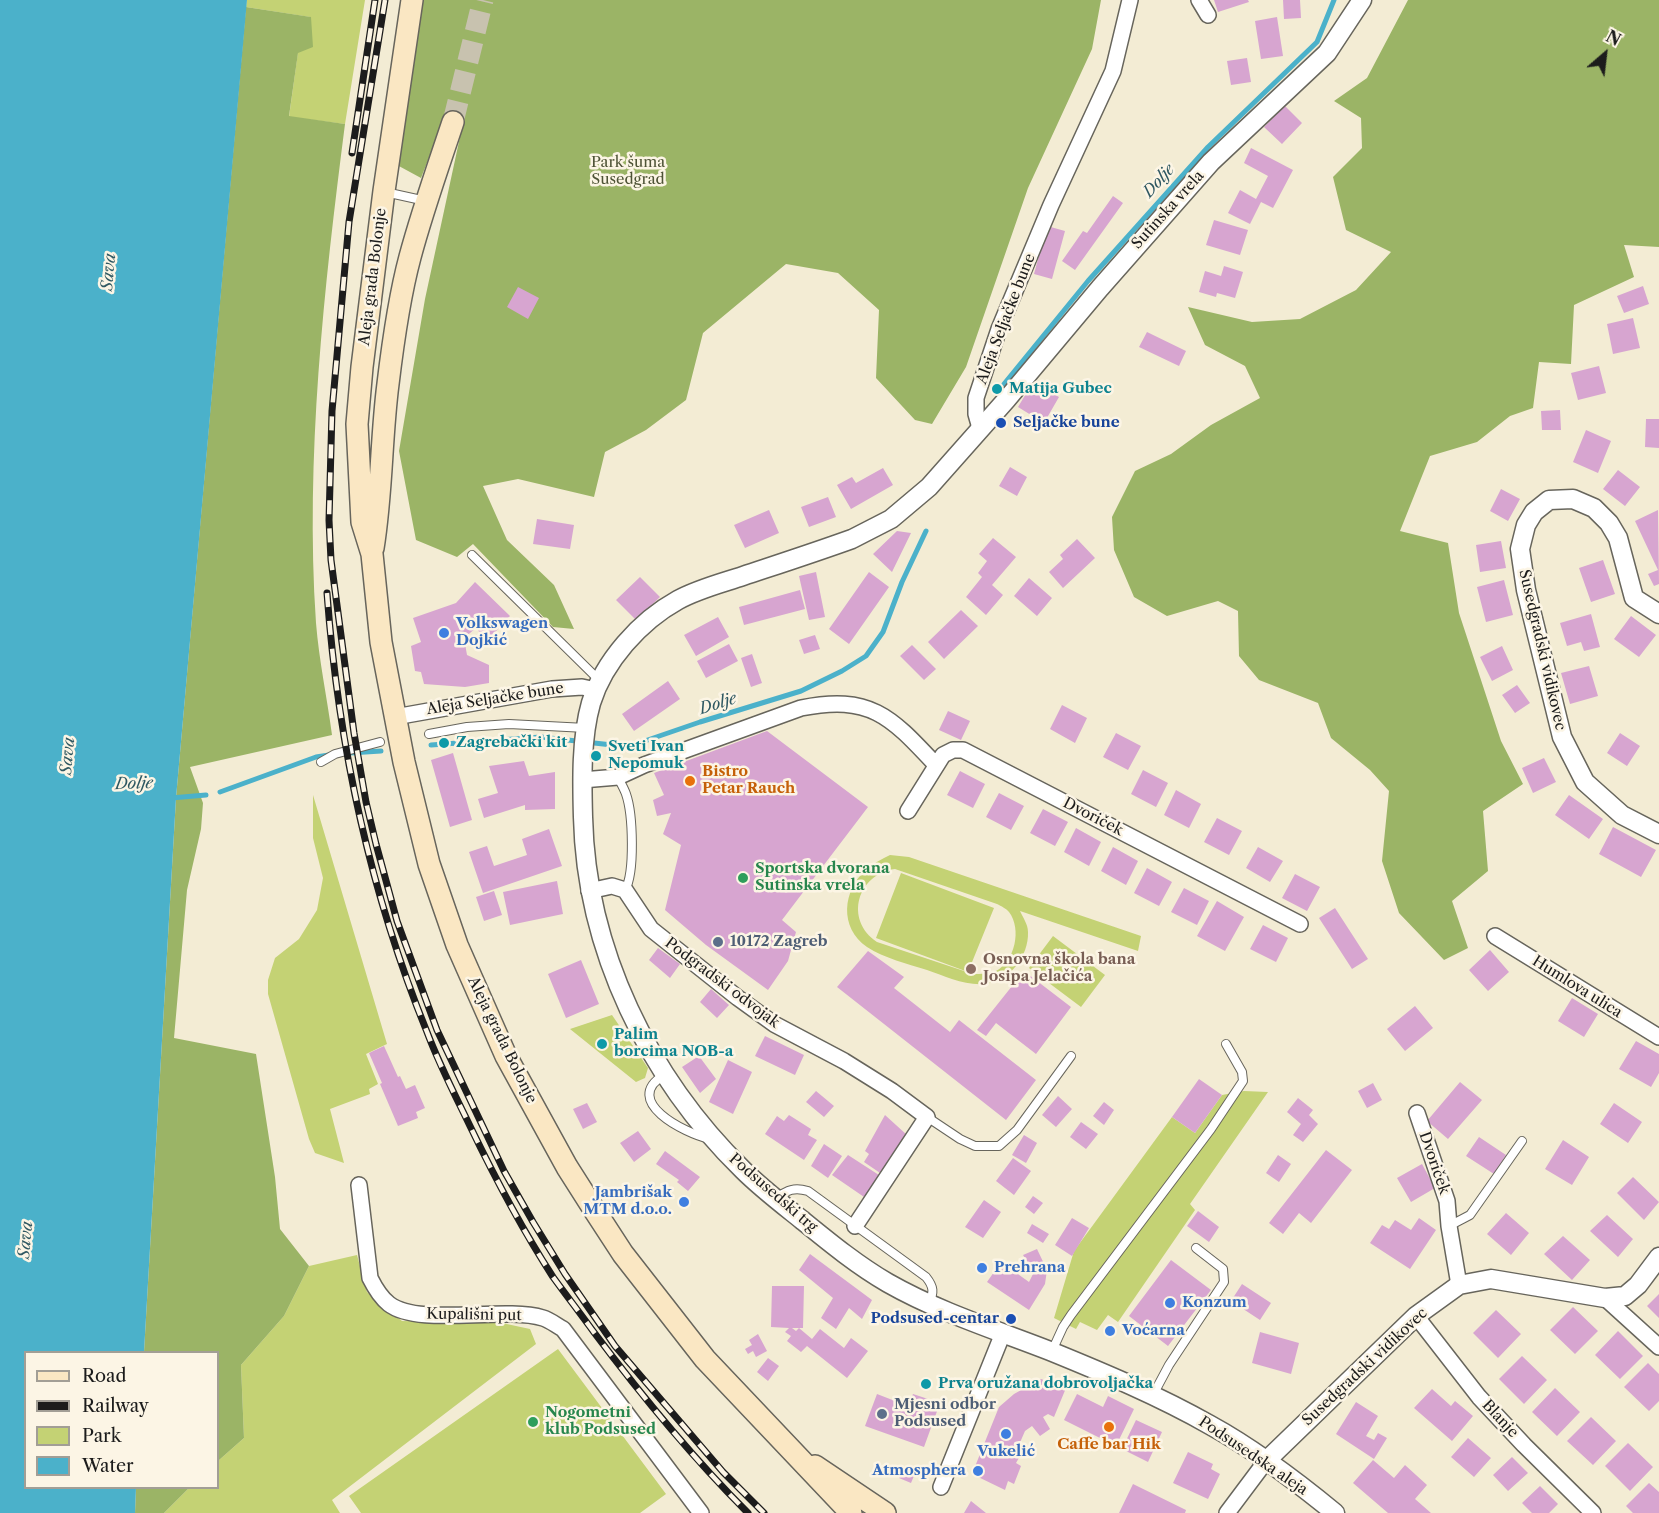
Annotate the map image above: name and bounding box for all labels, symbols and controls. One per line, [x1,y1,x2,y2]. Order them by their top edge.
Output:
north arrow [1575,24,1635,84]
text: N [1603,26,1624,50]
park label: Park šuma Susedgrad [591,154,665,189]
water label: Dolje [1139,160,1179,202]
street label: Sutinska vrela [1128,167,1208,253]
street label: Aleja grada Bolonje [356,207,390,347]
street label: Aleja Seljačke bune [973,251,1039,387]
water label: Sava [98,253,120,291]
place label: Matija Gubec [1009,380,1112,398]
marker: Matija Gubec [990,382,1004,396]
place label: Seljačke bune [1013,414,1120,432]
marker: Seljačke bune [994,416,1008,430]
street label: Susedgradski vidikovec [1515,568,1569,732]
place label: Volkswagen Dojkić [456,615,548,650]
marker: Volkswagen Dojkić [437,626,451,640]
street label: Aleja Seljačke bune [425,679,565,719]
water label: Dolje [697,689,739,719]
place label: Zagrebački kit [456,734,567,752]
marker: Zagrebački kit [437,736,451,750]
water label: Sava [57,737,79,775]
place label: Sveti Ivan Nepomuk [608,738,684,773]
marker: Sveti Ivan Nepomuk [589,749,603,763]
place label: Bistro Petar Rauch [702,763,795,798]
water label: Dolje [115,774,153,794]
marker: Bistro Petar Rauch [683,774,697,788]
street label: Dvoriček [1060,794,1126,840]
place label: Sportska dvorana Sutinska vrela [755,860,890,895]
marker: Sportska dvorana Sutinska vrela [736,871,750,885]
place label: 10172 Zagreb [730,933,827,951]
street label: Podgradski odvojak [661,934,783,1032]
marker: 10172 Zagreb [711,935,725,949]
place label: Osnovna škola bana Josipa Jelačića [983,951,1135,986]
street label: Humlova ulica [1529,952,1625,1022]
marker: Osnovna škola bana Josipa Jelačića [964,962,978,976]
street label: Aleja grada Bolonje [464,974,540,1106]
place label: Palim borcima NOB-a [614,1026,734,1061]
marker: Palim borcima NOB-a [595,1037,609,1051]
street label: Dvoriček [1415,1129,1453,1197]
street label: Podsusedski trg [725,1150,821,1236]
place label: Jambrišak MTM d.o.o. [583,1184,672,1219]
marker: Jambrišak MTM d.o.o. [677,1195,691,1209]
water label: Sava [15,1221,37,1259]
place label: Prehrana [994,1259,1066,1277]
marker: Prehrana [975,1261,989,1275]
place label: Konzum [1182,1294,1247,1312]
marker: Konzum [1163,1296,1177,1310]
street label: Susedgradski vidikovec [1299,1304,1431,1430]
street label: Kupališni put [426,1305,522,1325]
place label: Podsused-centar [871,1310,999,1328]
marker: Podsused-centar [1004,1312,1018,1326]
place label: Voćarna [1122,1322,1185,1340]
marker: Voćarna [1103,1324,1117,1338]
legend [24,1351,219,1489]
text: Road [82,1365,127,1387]
place label: Prva oružana dobrovoljačka [938,1375,1153,1393]
marker: Prva oružana dobrovoljačka [919,1377,933,1391]
text: Railway [82,1395,149,1417]
place label: Mjesni odbor Podsused [894,1396,996,1431]
street label: Blanje [1478,1396,1522,1442]
place label: Nogometni klub Podsused [545,1404,656,1439]
marker: Mjesni odbor Podsused [875,1407,889,1421]
street label: Podsusedska aleja [1195,1413,1311,1499]
marker: Nogometni klub Podsused [526,1415,540,1429]
marker: Caffe bar Hik [1102,1420,1116,1434]
text: Park [82,1425,121,1447]
marker: Vukelić [999,1427,1013,1441]
place label: Caffe bar Hik [1057,1436,1161,1454]
place label: Vukelić [977,1443,1035,1461]
text: Water [82,1455,134,1477]
place label: Atmosphera [872,1462,966,1480]
marker: Atmosphera [971,1464,985,1478]

